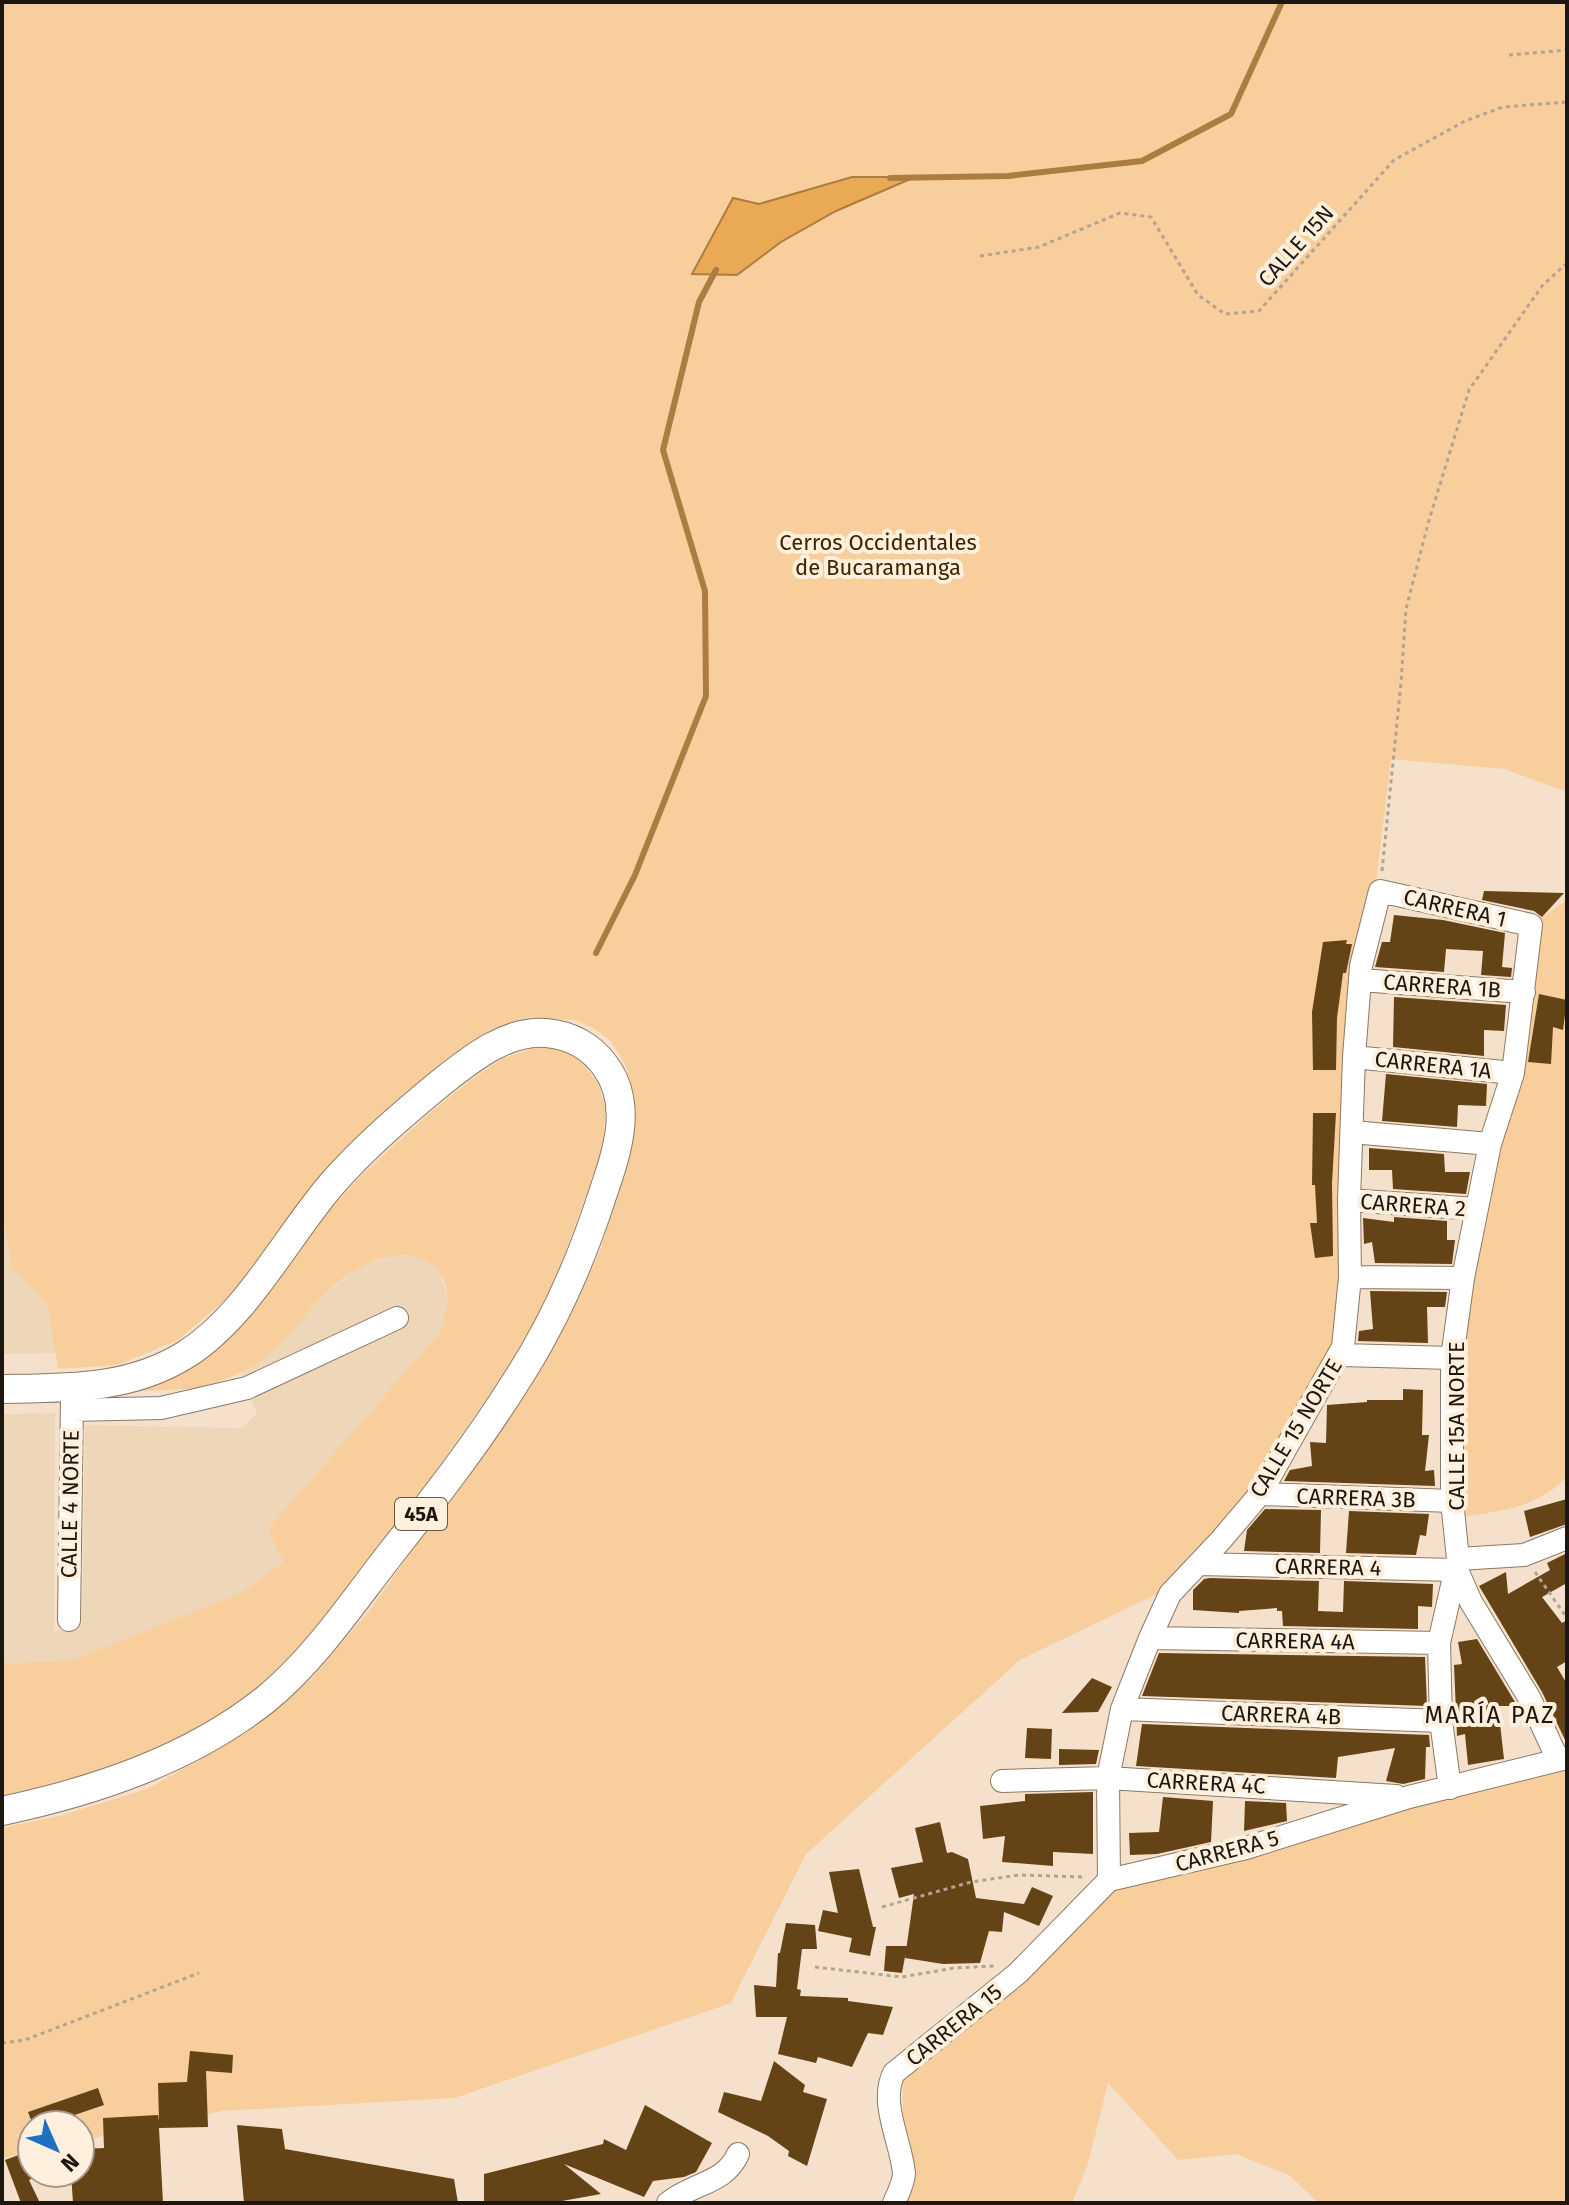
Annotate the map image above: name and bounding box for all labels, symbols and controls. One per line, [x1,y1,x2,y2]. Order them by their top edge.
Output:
street label: CALLE 15N [1253,200,1339,292]
park label: Cerros Occidentales de Bucaramanga [779,529,977,581]
street label: CARRERA 1 [1401,883,1509,933]
street label: CARRERA 1B [1382,968,1502,1004]
street label: CARRERA 1A [1373,1045,1493,1085]
street label: CARRERA 2 [1359,1188,1467,1222]
street label: CALLE 15A NORTE [1443,1341,1470,1511]
street label: CALLE 15 NORTE [1244,1354,1348,1502]
street label: CALLE 4 NORTE [55,1430,85,1578]
street label: CARRERA 3B [1296,1482,1416,1514]
road number: 45A [395,1498,447,1530]
street label: CARRERA 4 [1274,1553,1382,1581]
street label: CARRERA 4A [1235,1626,1355,1656]
street label: CARRERA 4B [1220,1699,1342,1731]
district label: MARÍA PAZ [1425,1700,1555,1729]
street label: CARRERA 4C [1146,1766,1266,1800]
street label: CARRERA 5 [1172,1824,1282,1878]
street label: CARRERA 15 [901,1978,1007,2072]
north arrow [16,2109,96,2189]
text: N [55,2148,84,2177]

